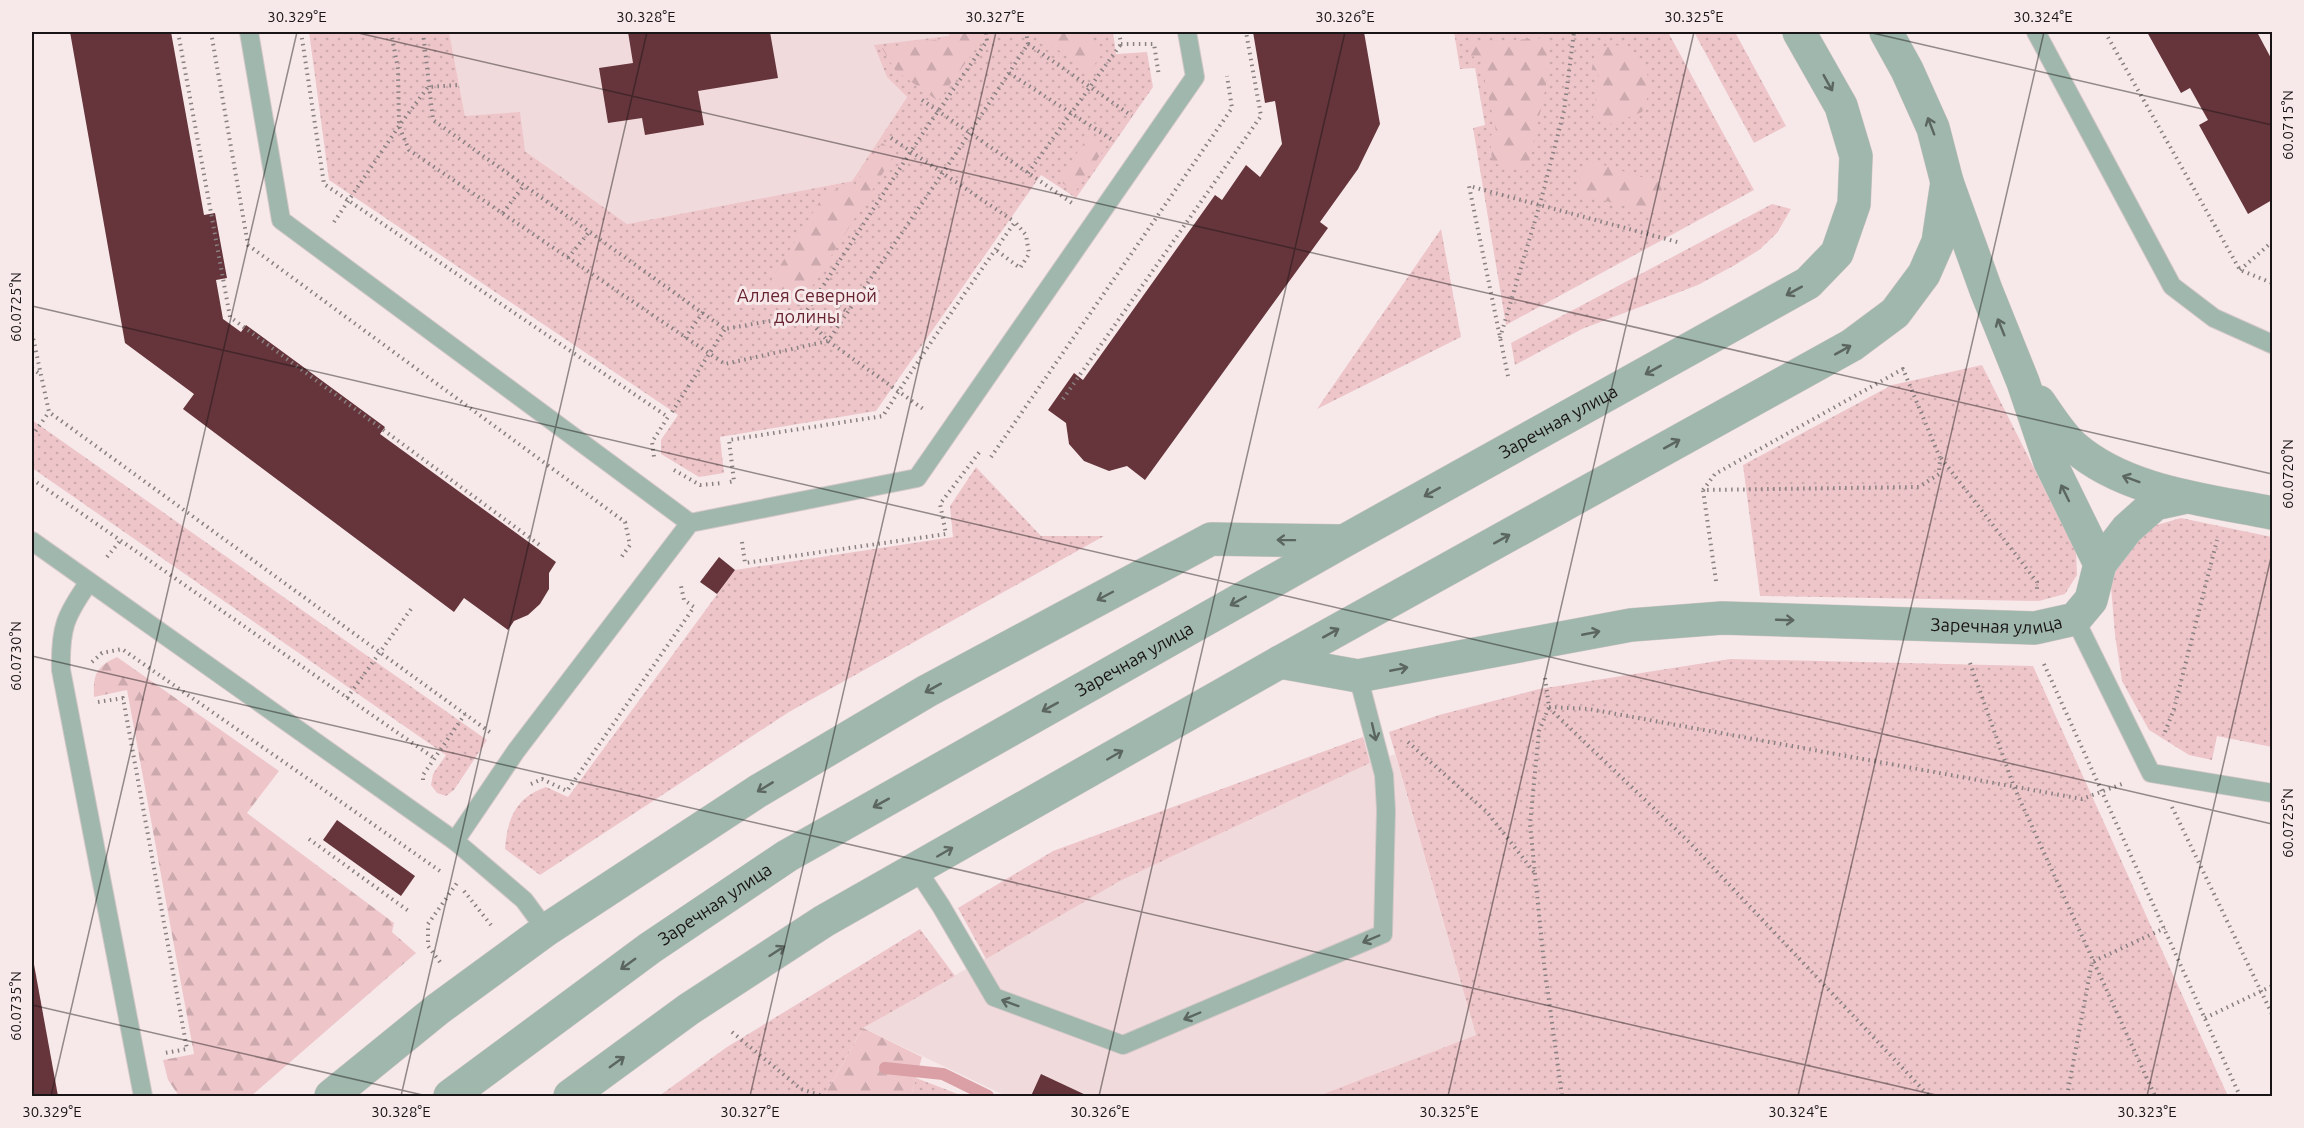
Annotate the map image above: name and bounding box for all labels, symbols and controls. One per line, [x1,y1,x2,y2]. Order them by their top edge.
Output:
text: 30.329°E [267,8,327,25]
text: 30.328°E [616,8,676,25]
text: 30.327°E [965,8,1025,25]
text: 30.326°E [1315,8,1375,25]
text: 30.325°E [1664,8,1724,25]
text: 30.324°E [2013,8,2073,25]
one-way arrow [1823,73,1834,91]
text: 60.0715°N [2279,90,2296,160]
one-way arrow [1925,117,1936,136]
text: 60.0725°N [7,272,24,342]
park label: Аллея Северной долины [737,285,877,326]
one-way arrow [1785,286,1803,297]
one-way arrow [1995,319,2006,337]
one-way arrow [1834,344,1851,356]
one-way arrow [1645,364,1662,376]
street label: Заречная улица [1495,380,1620,462]
one-way arrow [1663,438,1680,450]
text: 60.0720°N [2279,439,2296,509]
one-way arrow [2122,473,2141,484]
one-way arrow [2059,485,2071,502]
one-way arrow [1424,487,1442,498]
one-way arrow [1492,533,1510,544]
one-way arrow [1276,534,1296,546]
one-way arrow [1097,590,1114,602]
one-way arrow [1230,595,1247,607]
street label: Заречная улица [1930,611,2064,637]
one-way arrow [1775,615,1795,626]
street label: Заречная улица [1072,617,1196,700]
text: 60.0730°N [7,621,24,691]
one-way arrow [1322,627,1339,639]
one-way arrow [1581,627,1600,638]
one-way arrow [1389,663,1409,674]
one-way arrow [925,682,942,694]
one-way arrow [1042,701,1059,713]
one-way arrow [1369,723,1381,742]
one-way arrow [1106,749,1123,761]
one-way arrow [757,781,774,793]
text: 60.0725°N [2279,788,2296,858]
one-way arrow [872,798,890,809]
one-way arrow [936,845,953,857]
street label: Заречная улица [654,858,775,949]
one-way arrow [1362,934,1381,945]
one-way arrow [769,945,785,957]
one-way arrow [620,958,636,971]
text: 60.0735°N [7,971,24,1041]
one-way arrow [1001,997,1020,1008]
one-way arrow [1183,1010,1201,1022]
one-way arrow [609,1056,625,1069]
text: 30.329°E [22,1103,82,1120]
text: 30.328°E [371,1103,431,1120]
text: 30.327°E [720,1103,780,1120]
text: 30.326°E [1070,1103,1130,1120]
text: 30.325°E [1419,1103,1479,1120]
text: 30.324°E [1768,1103,1828,1120]
text: 30.323°E [2117,1103,2177,1120]

